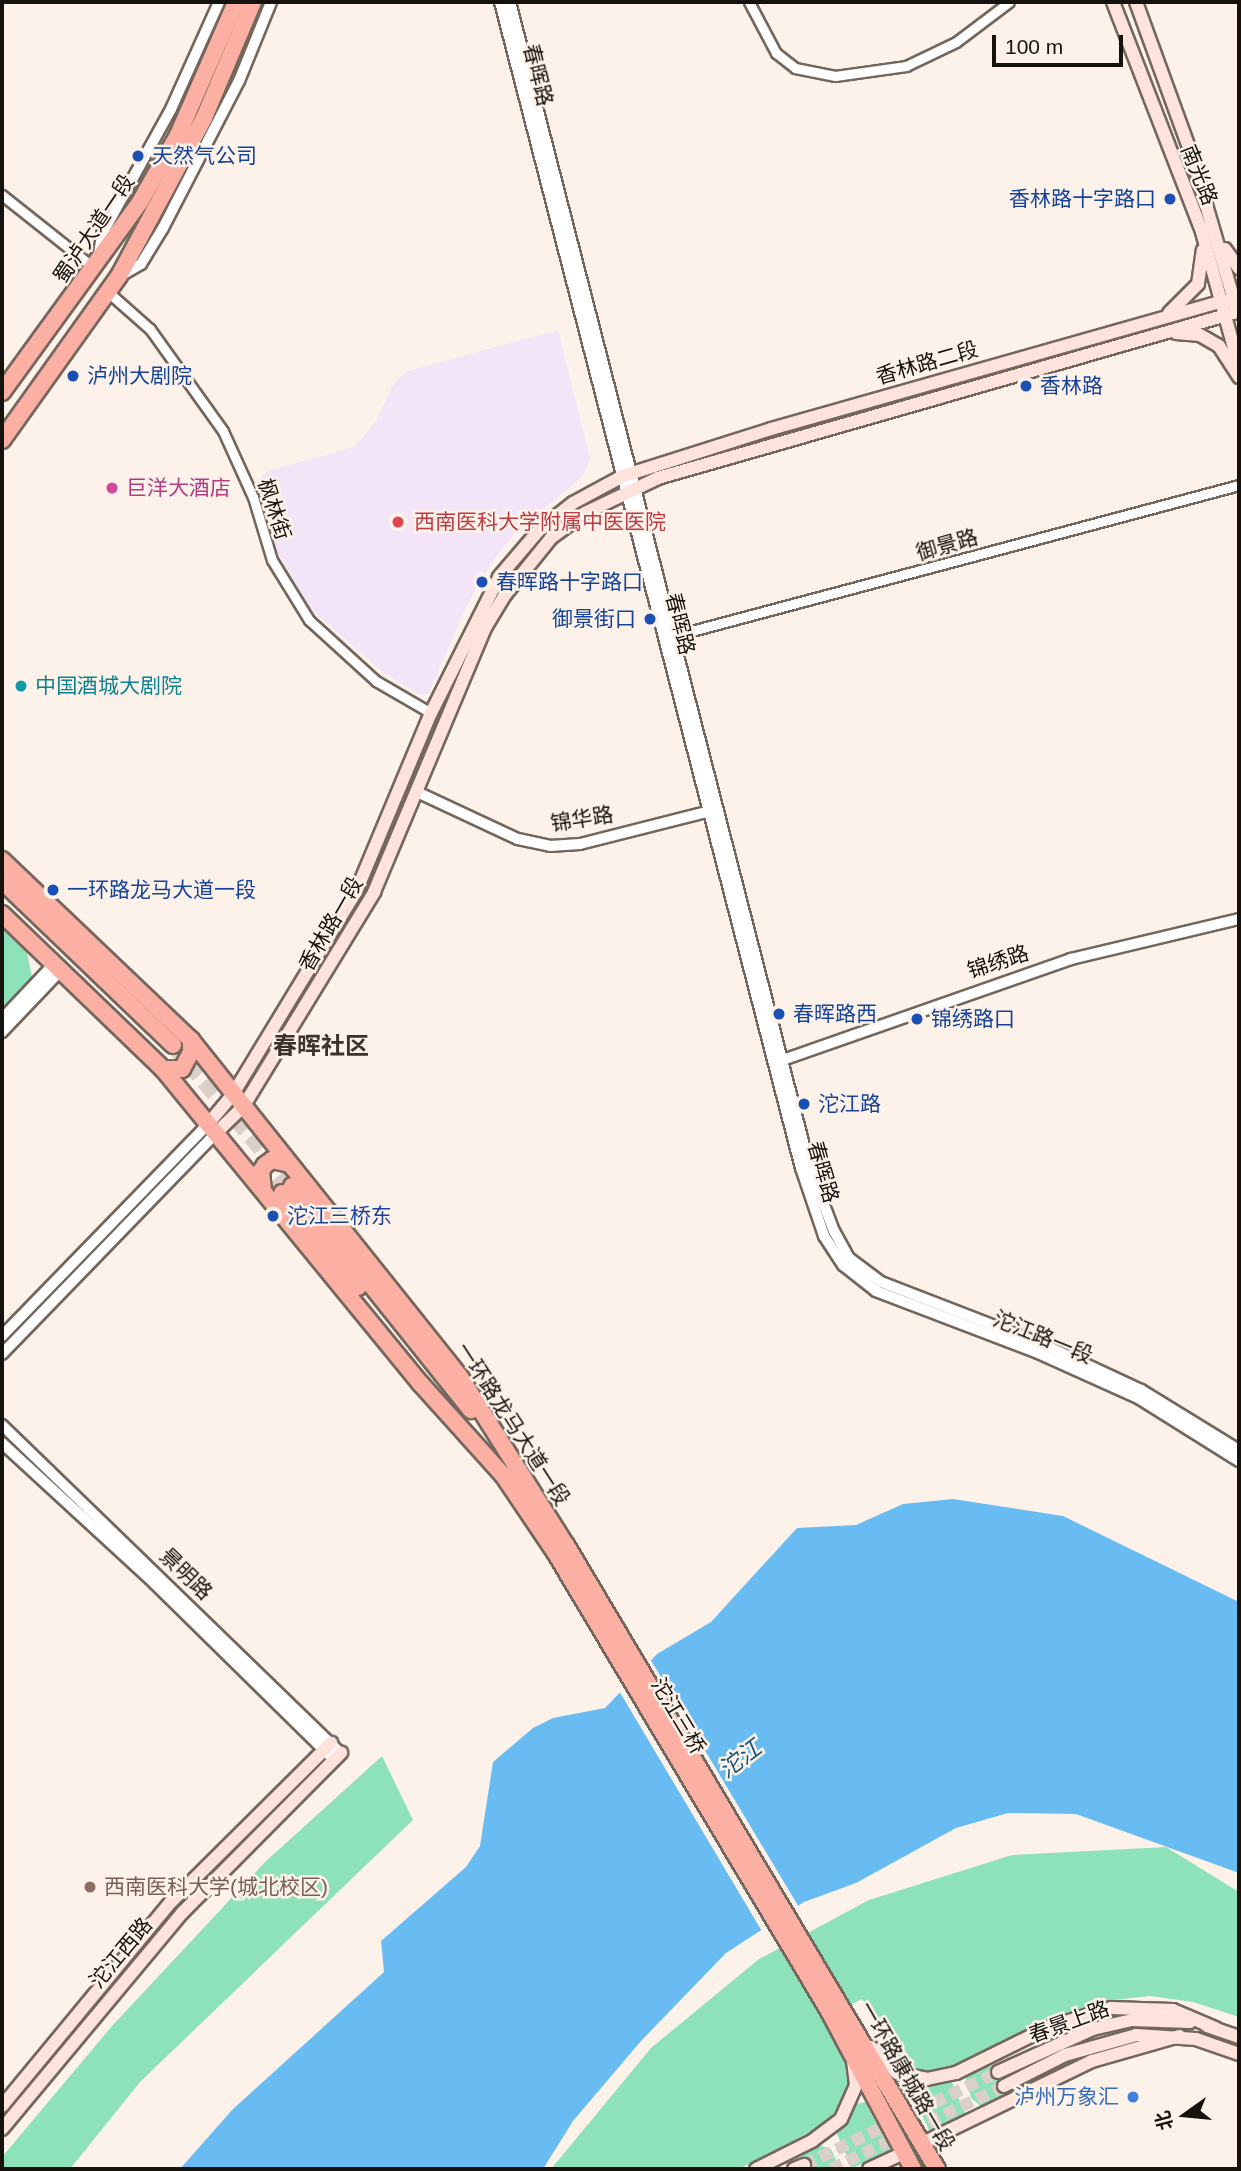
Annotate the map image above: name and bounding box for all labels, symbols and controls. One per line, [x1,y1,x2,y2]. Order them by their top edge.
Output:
scale bar [996,21,1127,65]
text: 100 m [1005,35,1063,58]
street label: 春晖路 [518,41,558,109]
street label: 南光路 [1176,141,1222,209]
place label: 天然气公司 [152,143,257,169]
marker: 天然气公司 [130,148,146,164]
street label: 蜀泸大道一段 [48,170,140,288]
place label: 香林路十字路口 [1009,186,1156,212]
marker: 香林路十字路口 [1162,191,1178,207]
street label: 香林路二段 [873,336,981,390]
place label: 泸州大剧院 [87,363,192,389]
marker: 泸州大剧院 [65,368,81,384]
place label: 香林路 [1040,373,1103,399]
marker: 香林路 [1018,378,1034,394]
place label: 巨洋大酒店 [126,475,231,501]
street label: 枫林街 [252,475,296,543]
marker: 巨洋大酒店 [104,480,120,496]
place label: 西南医科大学附属中医医院 [414,509,666,535]
marker: 西南医科大学附属中医医院 [388,512,408,532]
street label: 御景路 [913,524,981,566]
place label: 春晖路十字路口 [496,569,643,595]
marker: 春晖路十字路口 [474,574,490,590]
street label: 春晖路 [660,590,700,658]
place label: 御景街口 [552,606,636,632]
marker: 御景街口 [642,611,658,627]
place label: 中国酒城大剧院 [35,673,182,699]
marker: 中国酒城大剧院 [13,678,29,694]
street label: 锦华路 [549,802,615,836]
street label: 香林路一段 [294,872,368,976]
place label: 一环路龙马大道一段 [67,877,256,903]
marker: 一环路龙马大道一段 [45,882,61,898]
street label: 锦绣路 [964,940,1032,984]
place label: 春晖路西 [793,1001,877,1027]
marker: 春晖路西 [771,1006,787,1022]
place label: 锦绣路口 [931,1006,1015,1032]
marker: 锦绣路口 [909,1011,925,1027]
district label: 春晖社区 [273,1032,369,1060]
place label: 沱江路 [818,1091,881,1117]
marker: 沱江路 [796,1096,812,1112]
street label: 春晖路 [802,1138,844,1206]
place label: 沱江三桥东 [287,1203,392,1229]
marker: 沱江三桥东 [265,1208,281,1224]
street label: 沱江路一段 [990,1306,1096,1368]
street label: 一环路龙马大道一段 [451,1338,575,1510]
street label: 景明路 [155,1543,217,1605]
street label: 沱江三桥 [646,1674,710,1758]
water label: 沱江 [713,1734,767,1784]
place label: 西南医科大学(城北校区) [104,1874,328,1900]
marker: 西南医科大学(城北校区) [82,1879,98,1895]
street label: 沱江西路 [84,1913,158,1993]
street label: 春景上路 [1025,1996,1113,2048]
street label: 一环路康城路一段 [854,1997,960,2155]
north arrow [1150,2080,1220,2150]
place label: 泸州万象汇 [1014,2084,1119,2110]
marker: 泸州万象汇 [1125,2089,1141,2105]
text: 北 [1152,2109,1177,2132]

